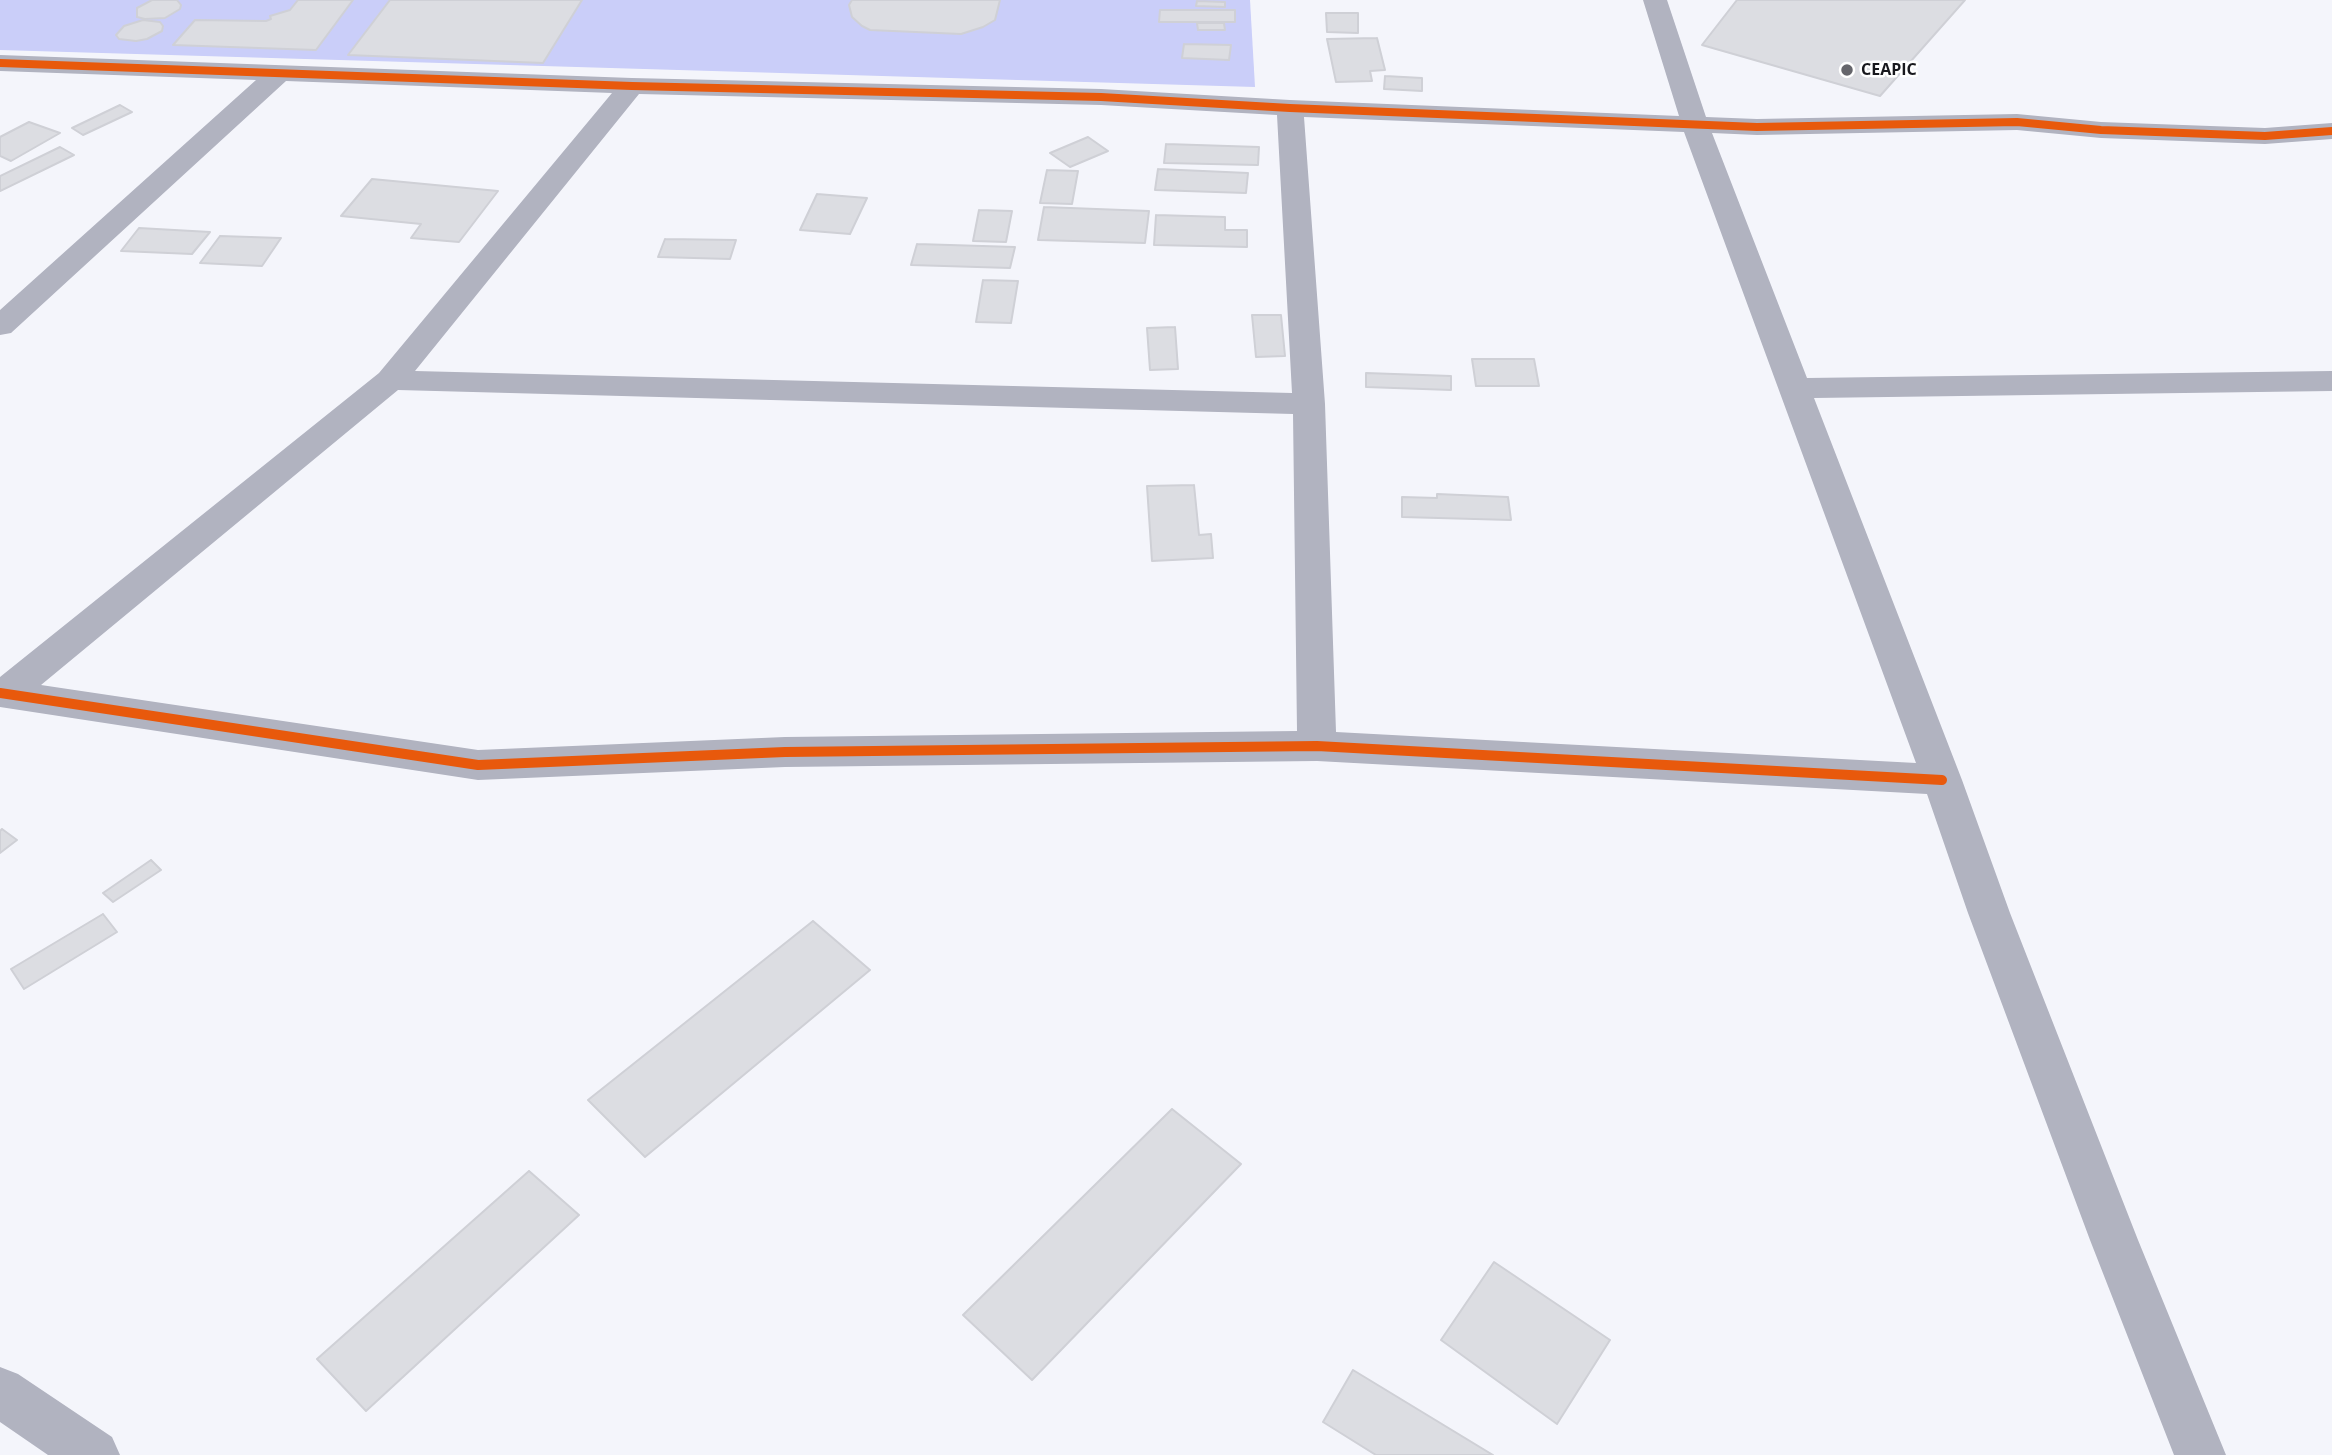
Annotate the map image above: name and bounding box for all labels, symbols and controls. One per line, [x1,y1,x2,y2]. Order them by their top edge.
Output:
place label: CEAPIC [1861,60,1917,80]
marker: CEAPIC [1839,62,1855,78]

